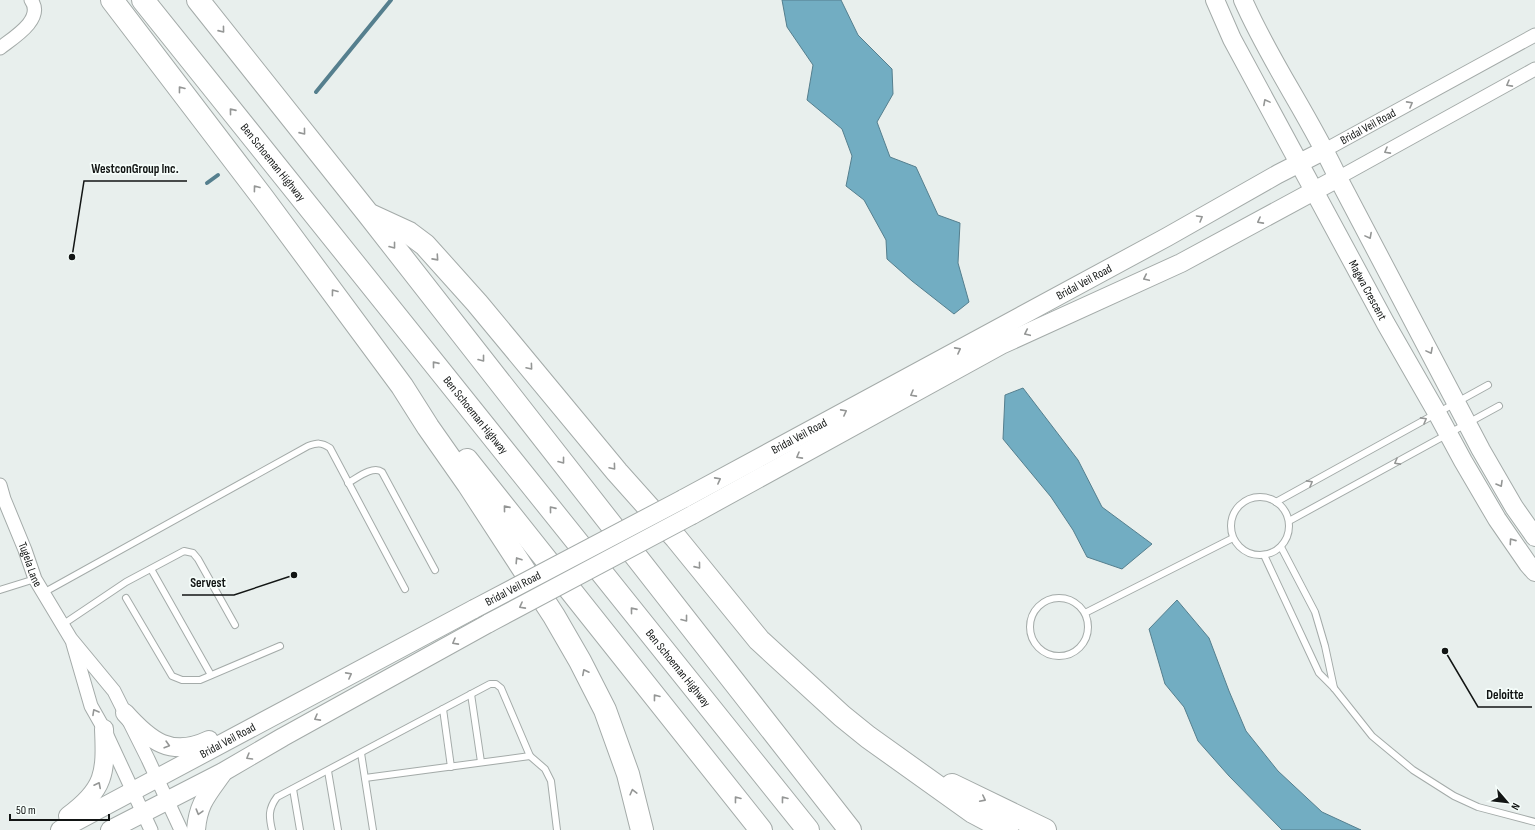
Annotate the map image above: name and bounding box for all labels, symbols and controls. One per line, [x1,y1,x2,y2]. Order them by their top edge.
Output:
one-way arrow [218,26,225,33]
one-way arrow [1505,79,1513,86]
one-way arrow [178,87,185,94]
one-way arrow [1263,99,1270,106]
one-way arrow [1406,101,1413,108]
street label: Bridal Veil Road [1338,106,1399,148]
one-way arrow [230,109,237,116]
street label: Ben Schoeman Highway [237,121,309,205]
one-way arrow [299,128,306,135]
one-way arrow [1383,146,1391,154]
callout: WestconGroup Inc. [84,156,187,181]
text: WestconGroup Inc. [91,161,179,177]
one-way arrow [254,186,261,193]
one-way arrow [1196,215,1203,223]
one-way arrow [1257,216,1265,223]
one-way arrow [1364,232,1372,239]
one-way arrow [388,241,395,248]
one-way arrow [432,253,439,261]
street label: Magwa Crescent [1345,258,1390,323]
street label: Bridal Veil Road [1054,261,1115,303]
one-way arrow [1142,273,1150,281]
one-way arrow [331,290,338,297]
one-way arrow [1024,328,1032,336]
one-way arrow [954,347,962,355]
one-way arrow [1425,347,1432,354]
one-way arrow [477,355,484,362]
one-way arrow [433,361,440,368]
one-way arrow [526,362,533,370]
street label: Ben Schoeman Highway [440,374,511,458]
one-way arrow [910,389,917,396]
one-way arrow [840,409,847,416]
street label: Bridal Veil Road [769,415,830,458]
one-way arrow [1420,417,1427,425]
one-way arrow [796,452,803,459]
one-way arrow [557,457,564,464]
one-way arrow [1393,457,1401,465]
one-way arrow [609,463,616,470]
one-way arrow [713,478,721,485]
one-way arrow [1306,480,1314,487]
one-way arrow [1496,480,1503,487]
one-way arrow [504,505,511,512]
one-way arrow [549,506,556,513]
one-way arrow [1510,538,1517,545]
street label: Tugela Lane [15,540,45,590]
one-way arrow [516,558,523,565]
one-way arrow [693,561,700,568]
street label: Bridal Veil Road [483,568,544,610]
callout: Servest [182,570,234,595]
text: Servest [190,575,227,591]
one-way arrow [519,601,526,608]
one-way arrow [631,608,638,615]
one-way arrow [680,615,688,622]
street label: Ben Schoeman Highway [642,626,714,711]
one-way arrow [452,637,459,644]
one-way arrow [582,668,590,676]
one-way arrow [344,672,352,680]
callout: Deloitte [1478,682,1532,707]
text: Deloitte [1486,687,1524,703]
one-way arrow [654,695,661,702]
one-way arrow [92,709,100,716]
one-way arrow [314,714,321,721]
street label: Bridal Veil Road [197,720,258,762]
one-way arrow [163,740,170,749]
one-way arrow [246,752,253,760]
one-way arrow [93,782,101,789]
north arrow [1487,782,1527,822]
one-way arrow [629,789,637,795]
one-way arrow [978,794,986,802]
scale bar [10,796,109,822]
one-way arrow [734,797,741,804]
one-way arrow [782,797,789,804]
text: N [1508,801,1523,812]
text: 50 m [16,803,36,818]
one-way arrow [195,808,204,815]

